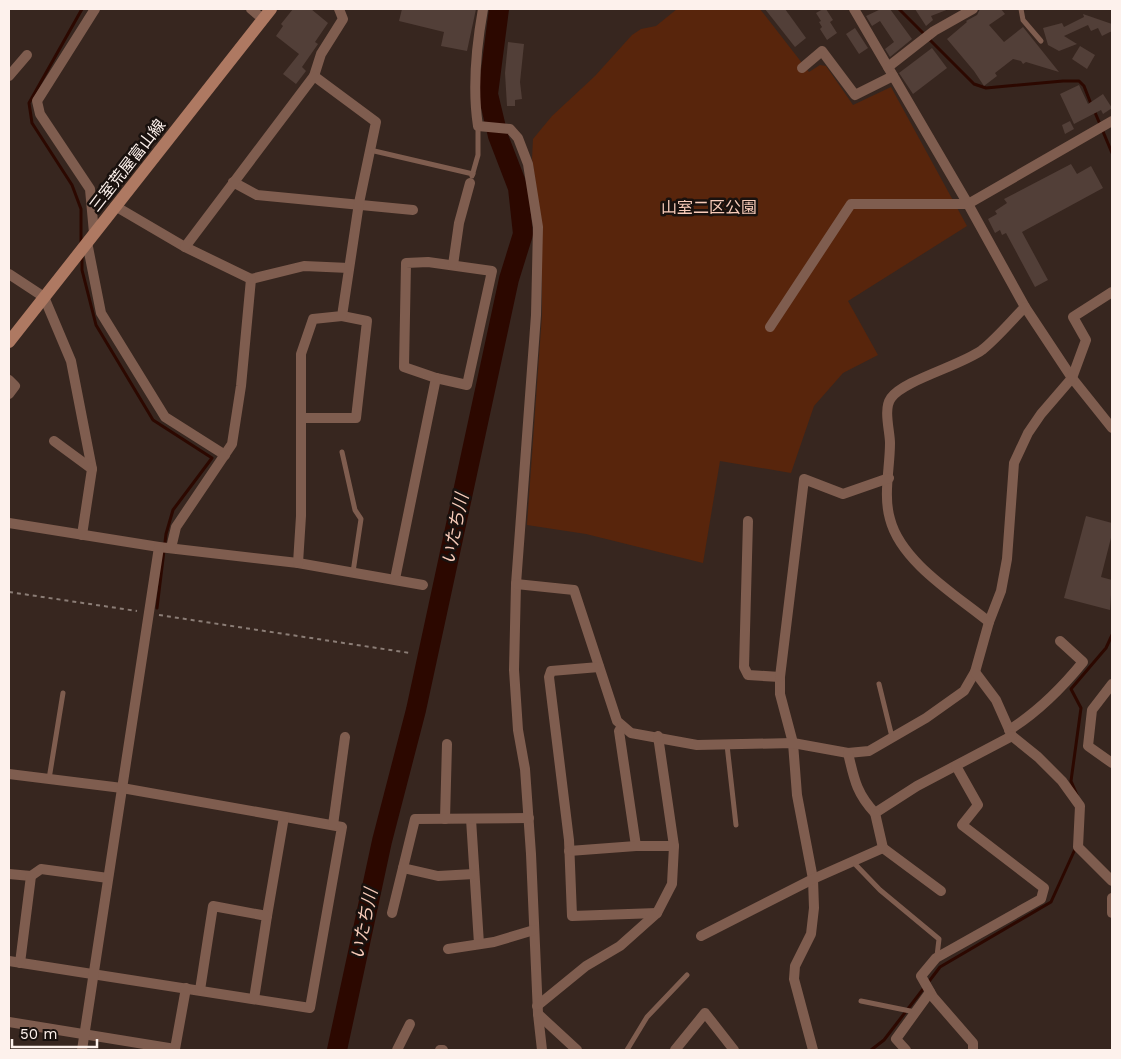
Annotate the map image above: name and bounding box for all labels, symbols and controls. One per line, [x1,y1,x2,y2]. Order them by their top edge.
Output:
street label: 三室荒屋富山線 [85,115,169,215]
park label: 山室二区公園 [661,198,757,217]
water label: いたち川 [437,490,473,566]
water label: いたち川 [346,885,382,961]
scale bar [12,1016,98,1048]
text: 50 m [20,1025,57,1043]

